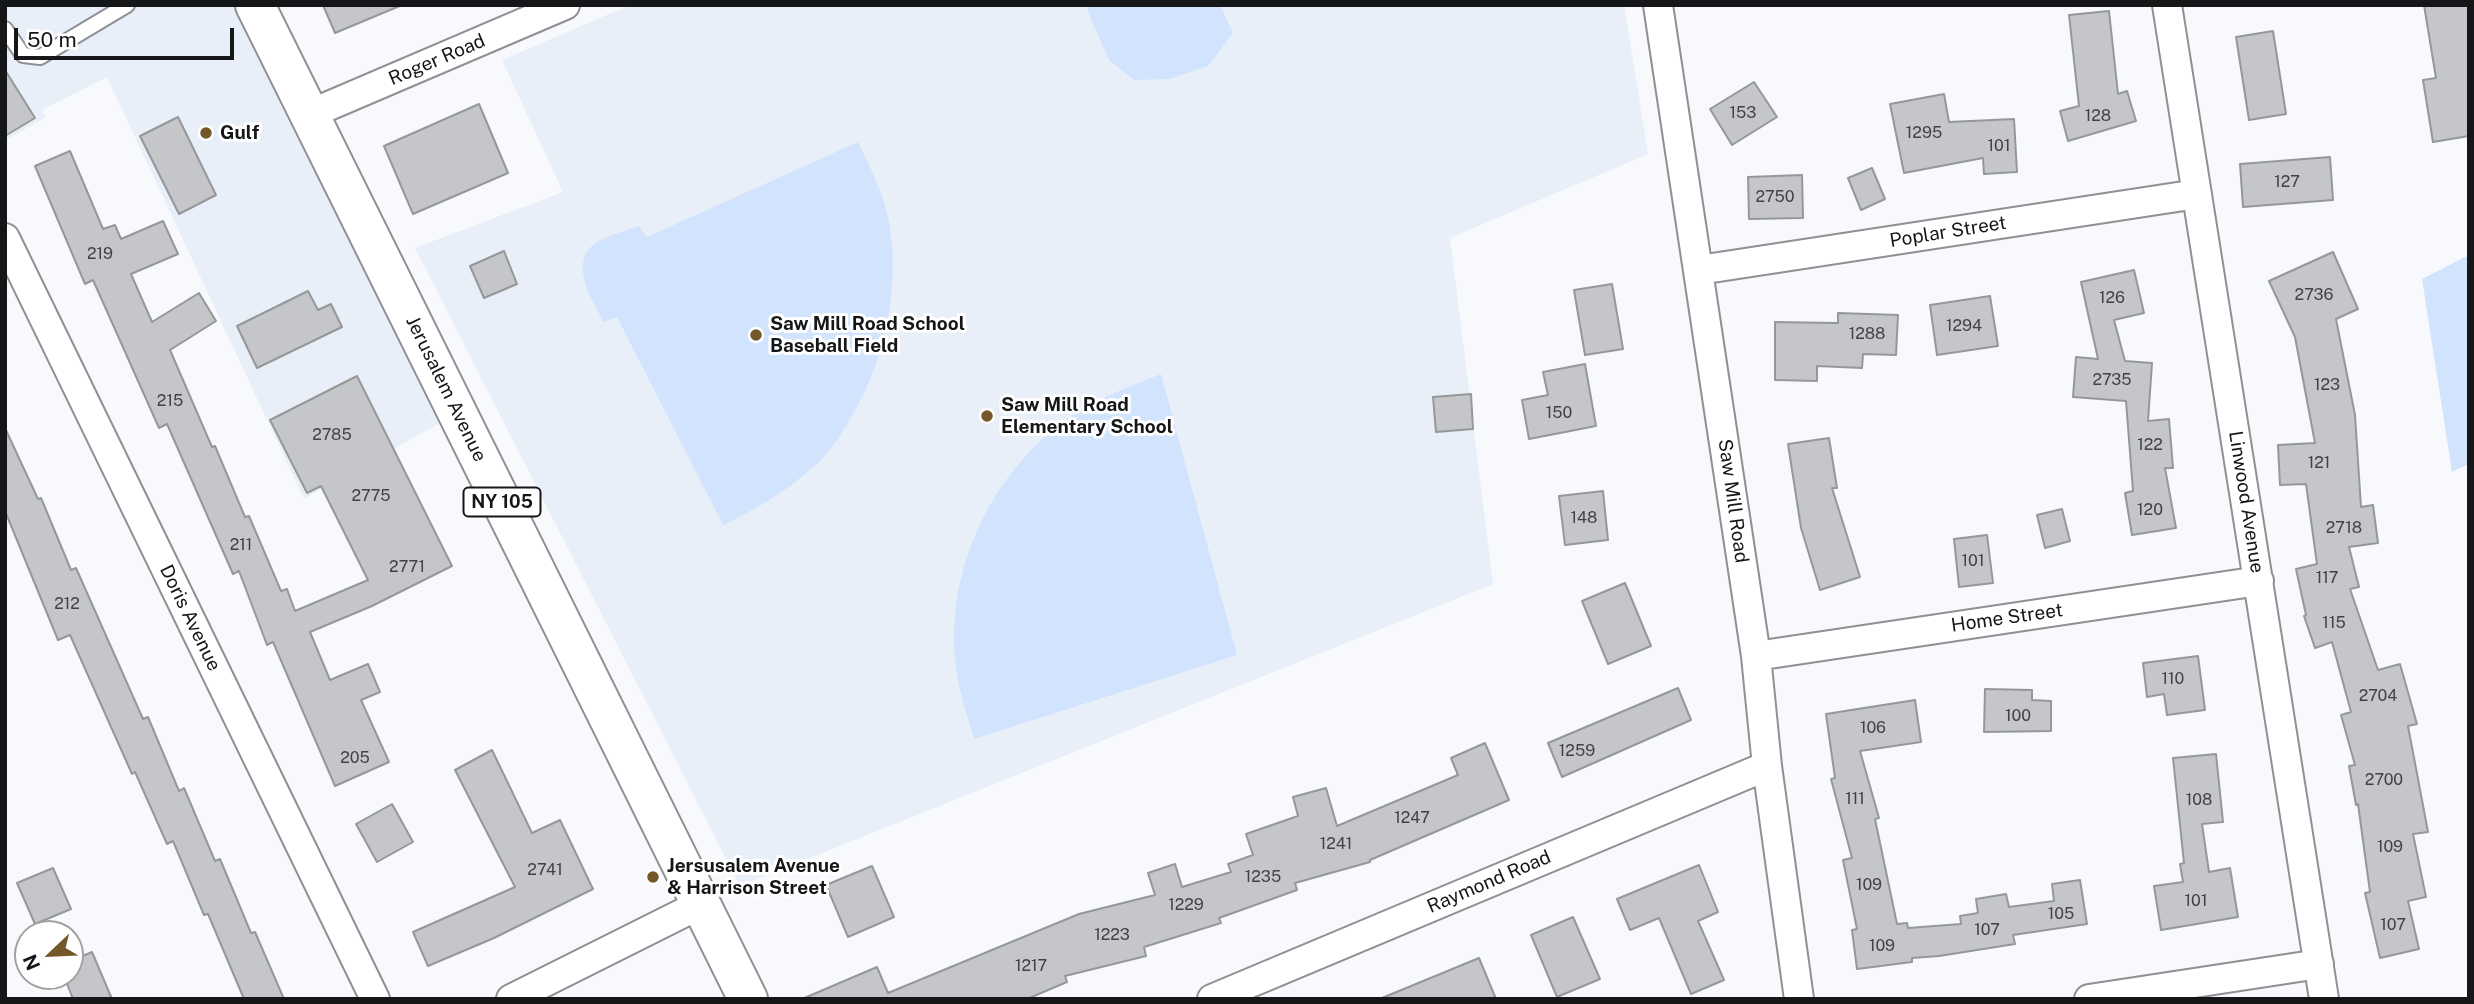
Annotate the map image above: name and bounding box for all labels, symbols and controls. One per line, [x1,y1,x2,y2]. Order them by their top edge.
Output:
scale bar [18,14,238,58]
text: 50 m [27,27,77,52]
street label: Roger Road [385,29,489,91]
house number: 153 [1730,103,1756,123]
house number: 128 [2085,106,2111,126]
place label: Gulf [220,122,259,144]
house number: 1295 [1906,123,1942,143]
marker: Gulf [198,125,214,141]
house number: 101 [1988,136,2010,156]
house number: 127 [2274,172,2300,192]
house number: 2750 [1755,187,1795,207]
street label: Poplar Street [1888,212,2008,252]
house number: 219 [87,244,113,264]
house number: 2736 [2295,285,2333,305]
house number: 126 [2099,288,2125,308]
street label: Jerusalem Avenue [401,313,491,465]
place label: Saw Mill Road School Baseball Field [770,313,965,357]
house number: 1294 [1946,316,1982,336]
house number: 1288 [1849,324,1885,344]
marker: Saw Mill Road School Baseball Field [748,327,764,343]
house number: 2735 [2092,370,2132,390]
house number: 123 [2314,375,2340,395]
house number: 215 [157,391,183,411]
place label: Saw Mill Road Elementary School [1001,394,1173,438]
house number: 150 [1546,403,1572,423]
marker: Saw Mill Road Elementary School [979,408,995,424]
house number: 2785 [312,425,352,445]
street label: Linwood Avenue [2223,429,2269,575]
house number: 122 [2137,435,2163,455]
street label: Saw Mill Road [1713,438,1753,564]
house number: 121 [2308,453,2330,473]
house number: 2775 [351,486,391,506]
road number: NY 105 [463,488,540,516]
house number: 120 [2137,500,2163,520]
house number: 148 [1571,508,1597,528]
house number: 2718 [2326,518,2362,538]
house number: 211 [230,535,252,555]
house number: 101 [1962,551,1984,571]
house number: 2771 [389,557,425,577]
street label: Doris Avenue [154,561,226,675]
house number: 117 [2316,568,2338,588]
house number: 212 [54,594,80,614]
street label: Home Street [1950,599,2064,637]
house number: 115 [2322,613,2346,633]
house number: 110 [2162,669,2184,689]
house number: 2704 [2359,686,2397,706]
house number: 100 [2005,706,2031,726]
house number: 106 [1860,718,1886,738]
house number: 1259 [1559,741,1595,761]
house number: 205 [340,748,370,768]
house number: 2700 [2365,770,2403,790]
house number: 111 [1845,789,1865,809]
house number: 108 [2186,790,2212,810]
house number: 1247 [1394,808,1430,828]
house number: 1241 [1320,834,1352,854]
house number: 109 [2377,837,2403,857]
street label: Raymond Road [1424,846,1554,918]
place label: Jersusalem Avenue & Harrison Street [667,855,840,899]
house number: 2741 [527,860,563,880]
house number: 1235 [1245,867,1281,887]
marker: Jersusalem Avenue & Harrison Street [645,869,661,885]
house number: 109 [1856,875,1882,895]
house number: 101 [2185,891,2207,911]
house number: 1229 [1168,895,1204,915]
house number: 105 [2048,904,2074,924]
house number: 107 [2380,915,2406,935]
north arrow [14,920,84,990]
house number: 107 [1974,920,2000,940]
house number: 1223 [1094,925,1130,945]
house number: 109 [1869,936,1895,956]
text: N [18,951,45,974]
house number: 1217 [1015,956,1047,976]

